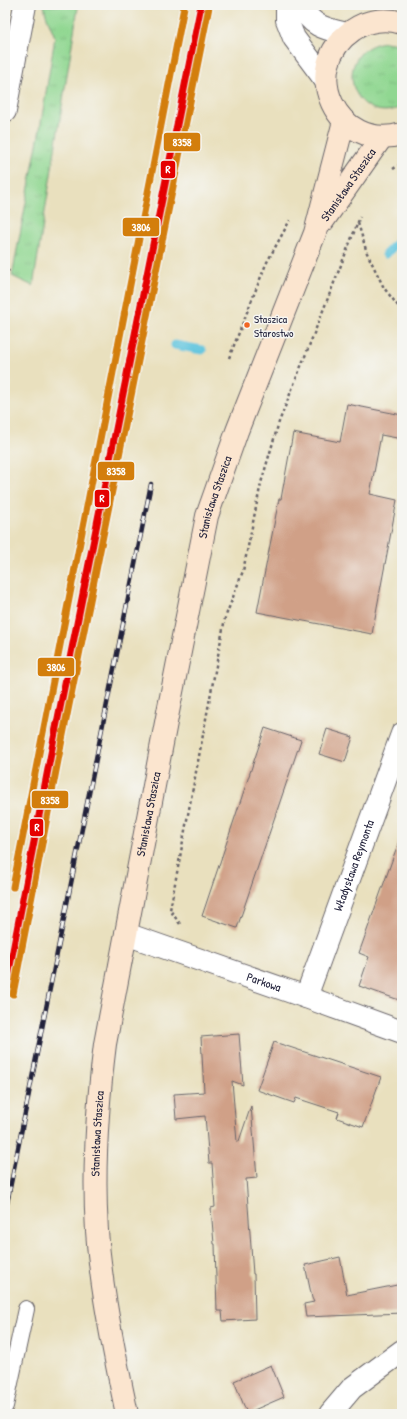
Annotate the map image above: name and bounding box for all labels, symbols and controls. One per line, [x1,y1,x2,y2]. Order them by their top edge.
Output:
line badge: 8358 [163,132,201,152]
text: 8358 [172,135,192,149]
street label: Stanisława Staszica [316,145,380,225]
line badge: R [160,160,176,179]
text: R [166,162,171,176]
line badge: 3806 [122,217,160,237]
text: 3806 [131,220,151,234]
place label: Staszica Starostwo [254,312,294,340]
marker: Staszica Starostwo [242,320,252,330]
street label: Stanisława Staszica [194,453,236,540]
line badge: 8358 [97,461,135,481]
text: 8358 [106,464,126,478]
line badge: R [94,489,110,508]
text: R [100,491,105,505]
line badge: 3806 [37,657,75,677]
text: 3806 [46,660,66,674]
street label: Stanisława Staszica [132,770,165,858]
line badge: 8358 [31,790,69,809]
text: 8358 [40,793,60,807]
street label: Władysława Reymonta [329,817,378,913]
line badge: R [29,818,44,837]
text: R [35,820,40,834]
street label: Parkowa [245,968,284,996]
street label: Stanisława Staszica [87,1090,108,1177]

